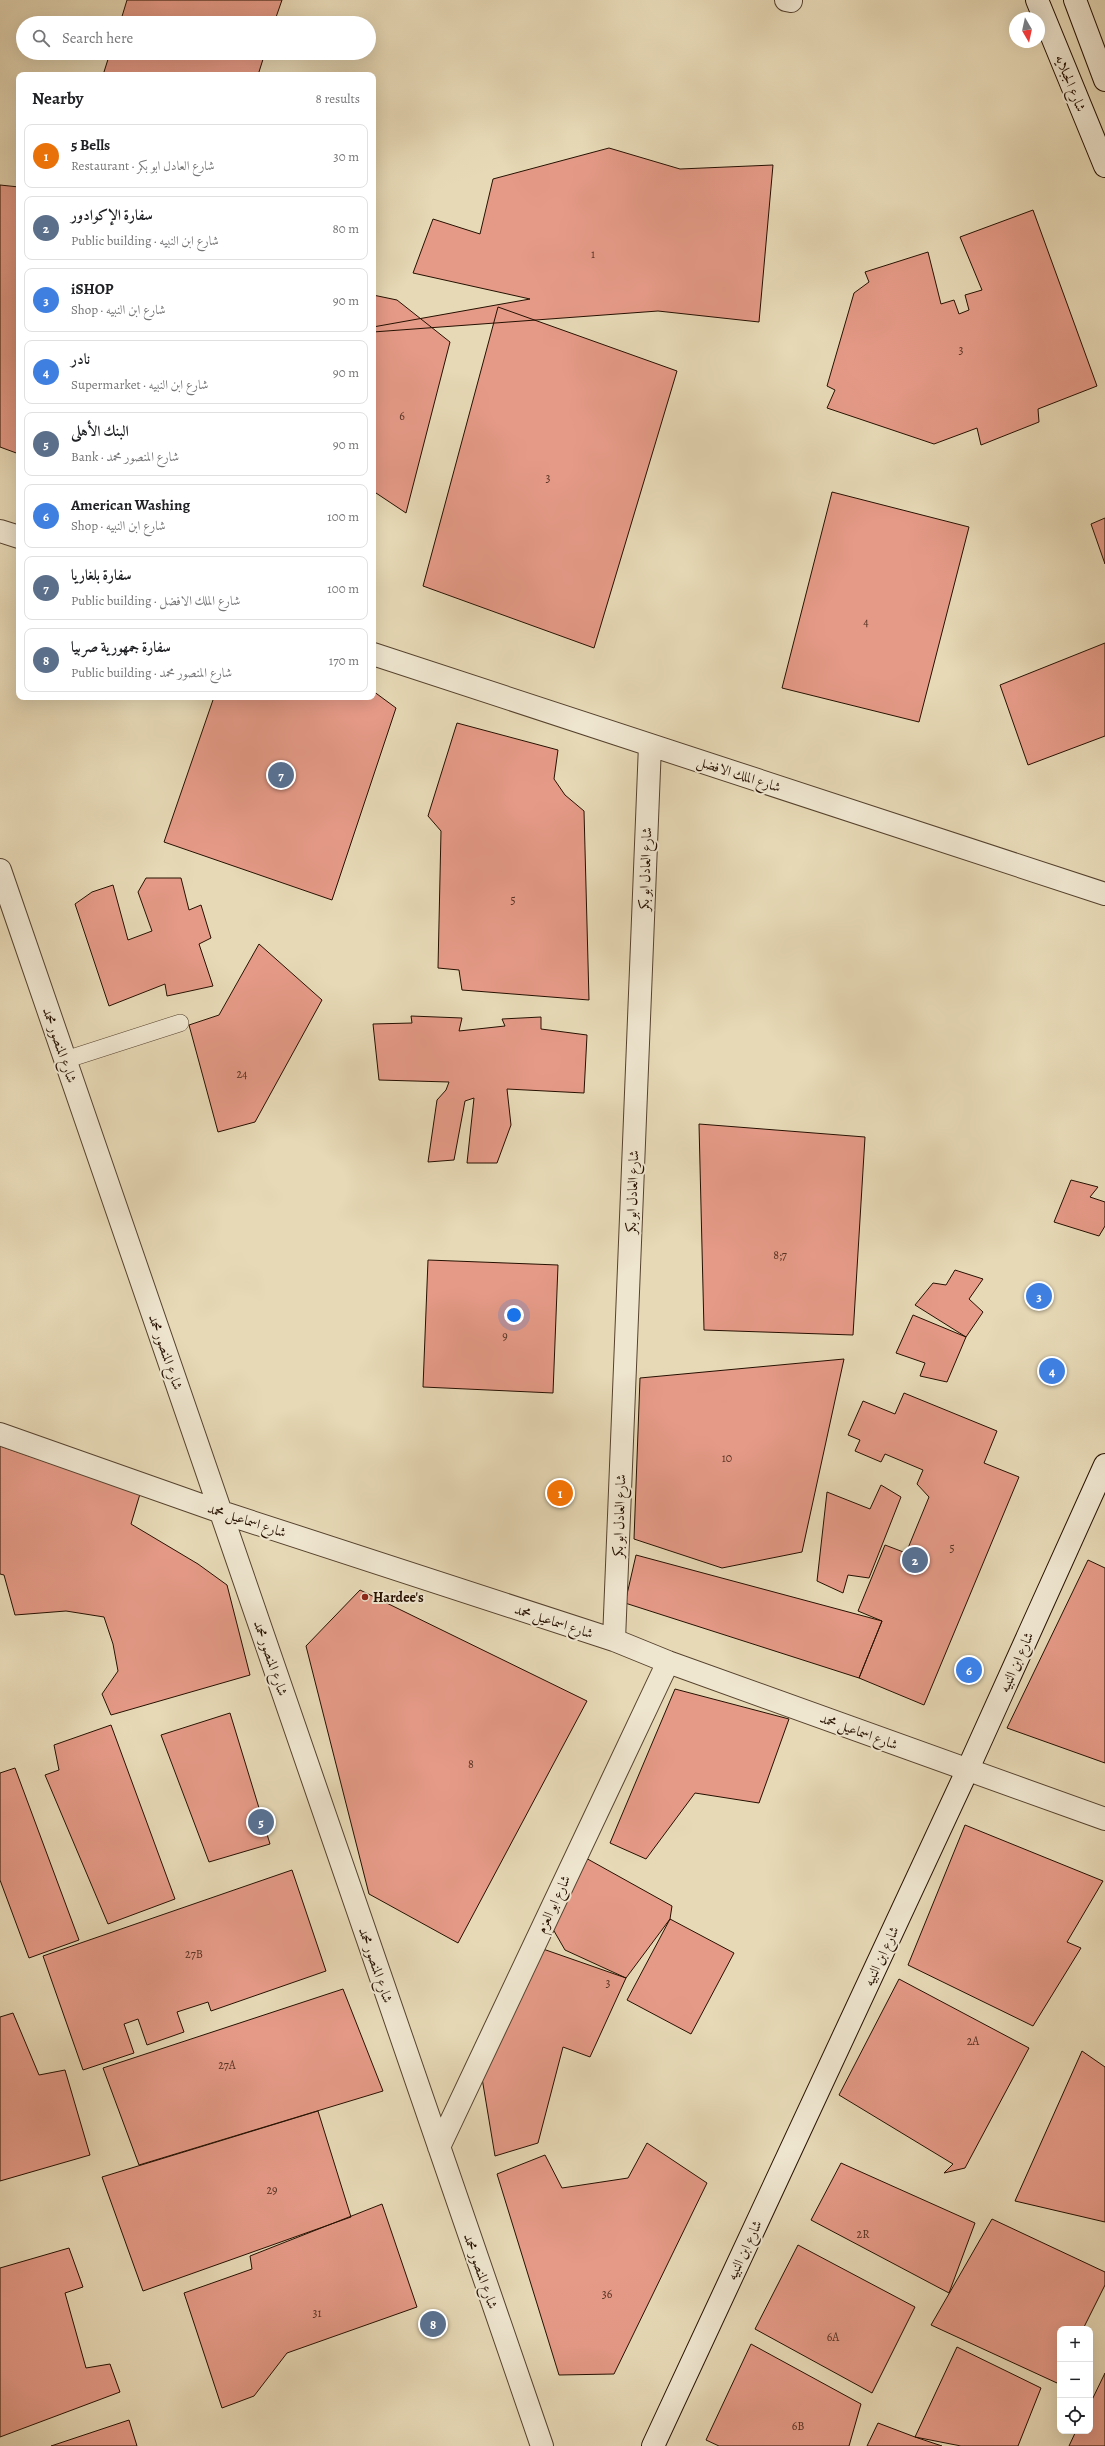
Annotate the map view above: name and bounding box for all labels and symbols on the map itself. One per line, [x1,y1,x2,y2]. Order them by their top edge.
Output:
north arrow [1009,12,1045,48]
street label: شارع الجبلايه [1049,52,1091,115]
house number: 1 [591,246,595,262]
house number: 3 [959,342,964,358]
house number: 6 [399,408,405,424]
house number: 3 [546,470,551,486]
house number: 4 [863,614,869,630]
street label: شارع الملك الافضل [694,752,783,799]
pin: 7 [268,760,294,790]
street label: شارع العادل ابو بكر [634,827,658,913]
house number: 5 [510,892,516,908]
street label: شارع المنصور محمد [36,1005,81,1086]
house number: 24 [236,1066,248,1082]
street label: شارع العادل ابو بكر [621,1150,645,1236]
house number: 8;7 [773,1247,788,1263]
pin: 3 [1026,1281,1052,1311]
your location [504,1305,524,1325]
street label: شارع المنصور محمد [142,1312,187,1393]
house number: 9 [502,1328,508,1344]
pin: 4 [1039,1356,1065,1386]
house number: 10 [722,1450,732,1466]
street label: شارع العادل ابو بكر [608,1474,632,1560]
pin: 1 [547,1478,573,1508]
street label: شارع اسماعيل محمد [204,1499,289,1544]
house number: 5 [949,1540,955,1556]
pin: 2 [902,1545,928,1575]
place label: Hardee's [373,1588,424,1607]
marker: Hardee's [360,1592,370,1602]
street label: شارع اسماعيل محمد [511,1600,596,1645]
street label: شارع المنصور محمد [247,1618,292,1699]
street label: شارع ابن النبيه [995,1629,1040,1696]
pin: 6 [956,1655,982,1685]
street label: شارع اسماعيل محمد [816,1709,901,1756]
house number: 8 [468,1756,474,1772]
pin: 5 [248,1807,274,1837]
street label: شارع ابو العزم [532,1872,578,1938]
street label: شارع ابن النبيه [859,1923,906,1990]
street label: شارع المنصور محمد [352,1925,397,2006]
house number: 27B [185,1946,203,1962]
house number: 3 [606,1975,611,1991]
house number: 2A [967,2033,980,2049]
house number: 27A [218,2057,237,2073]
house number: 29 [266,2182,278,2198]
street label: شارع ابن النبيه [722,2217,769,2284]
house number: 2R [856,2226,870,2242]
street label: شارع المنصور محمد [457,2231,502,2312]
house number: 36 [602,2286,613,2302]
house number: 31 [312,2305,322,2321]
pin: 8 [420,2309,446,2339]
house number: 6A [827,2329,840,2345]
house number: 6B [792,2418,804,2434]

